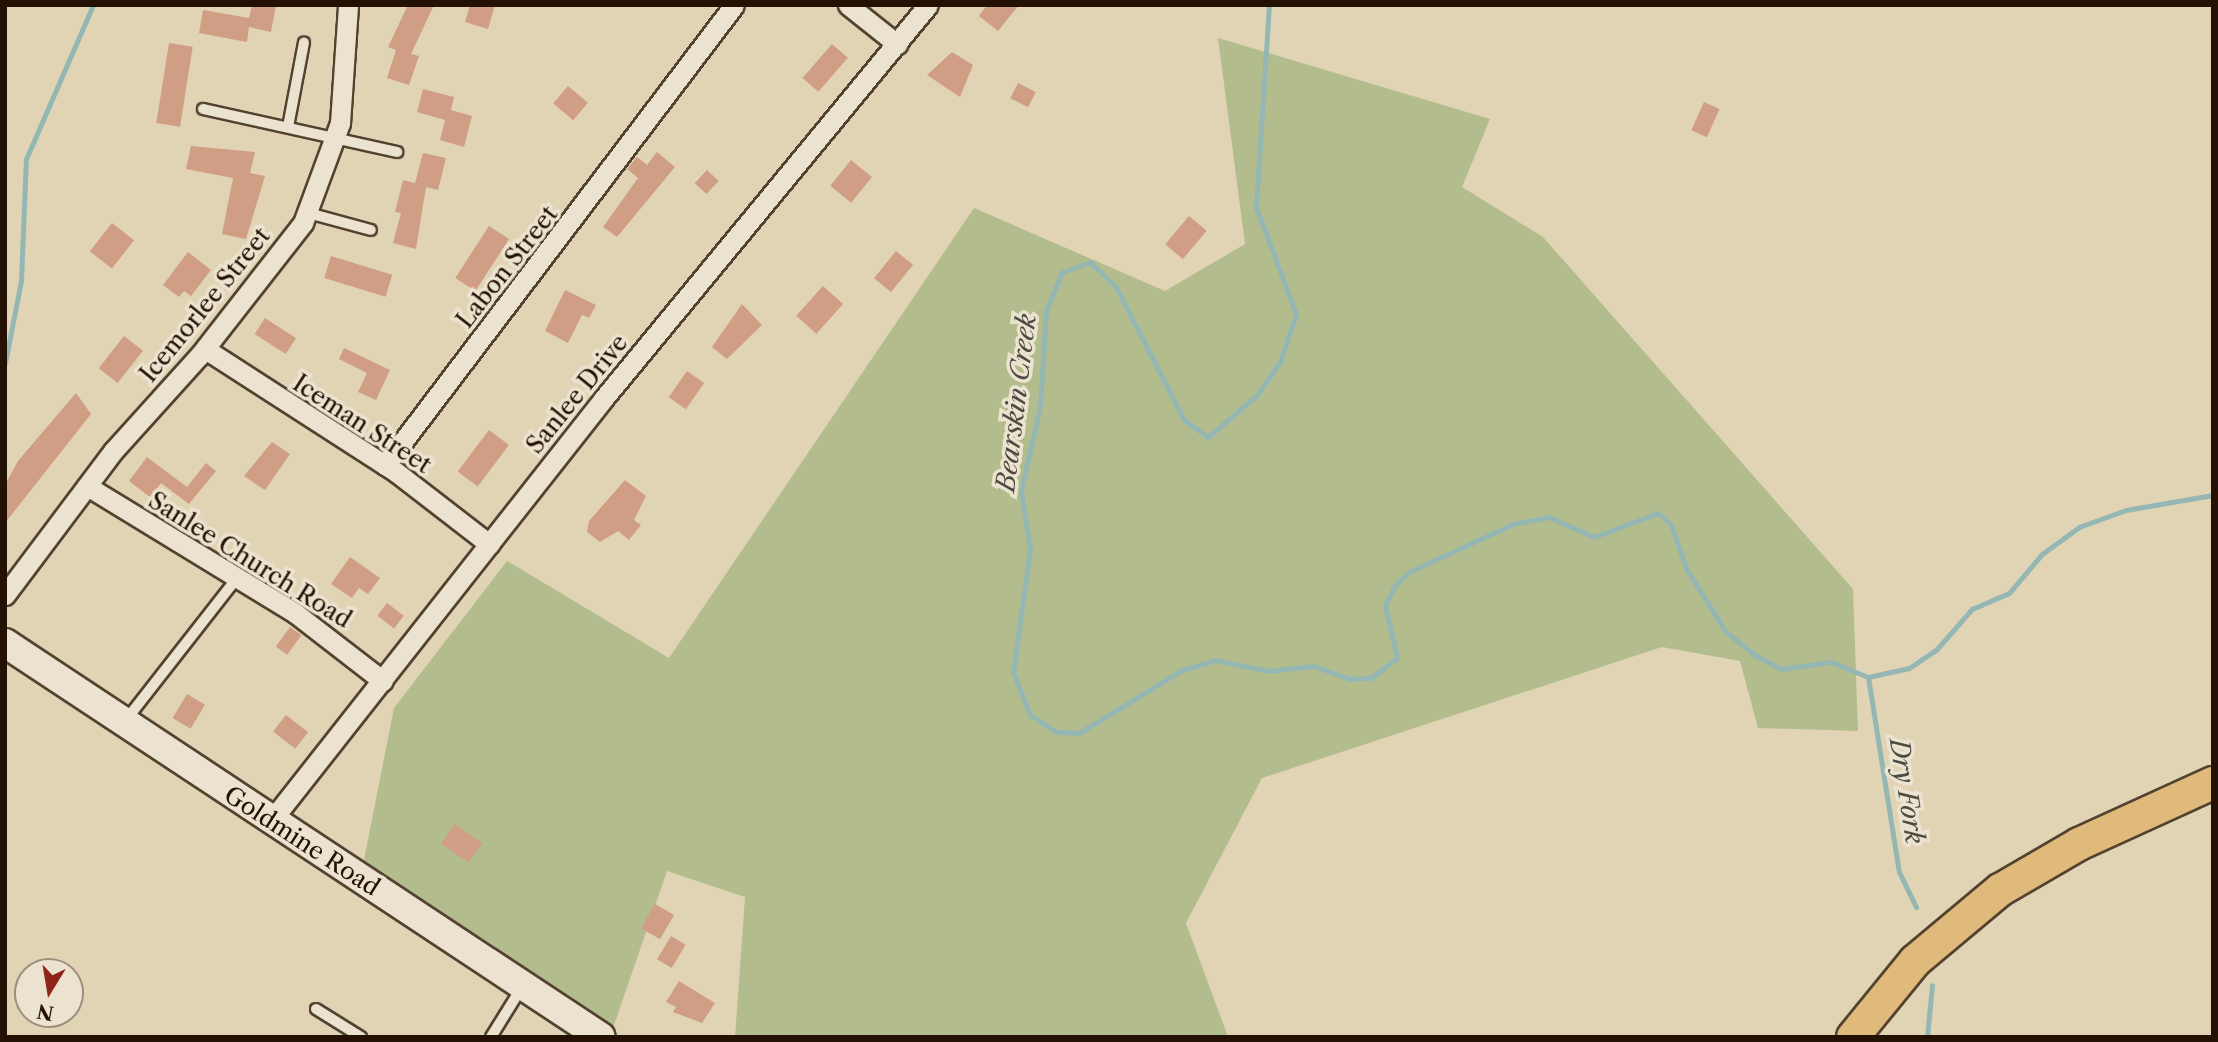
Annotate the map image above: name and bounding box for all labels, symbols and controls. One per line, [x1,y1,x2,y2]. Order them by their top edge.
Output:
street label: Labon Street [450,200,564,334]
street label: Icemorlee Street [134,222,276,388]
water label: Bearskin Creek [991,312,1043,494]
street label: Sanlee Drive [520,329,634,459]
street label: Iceman Street [287,369,437,479]
street label: Sanlee Church Road [143,486,357,634]
water label: Dry Fork [1882,736,1930,846]
street label: Goldmine Road [219,780,385,902]
north arrow [14,958,84,1028]
text: N [35,999,56,1025]

